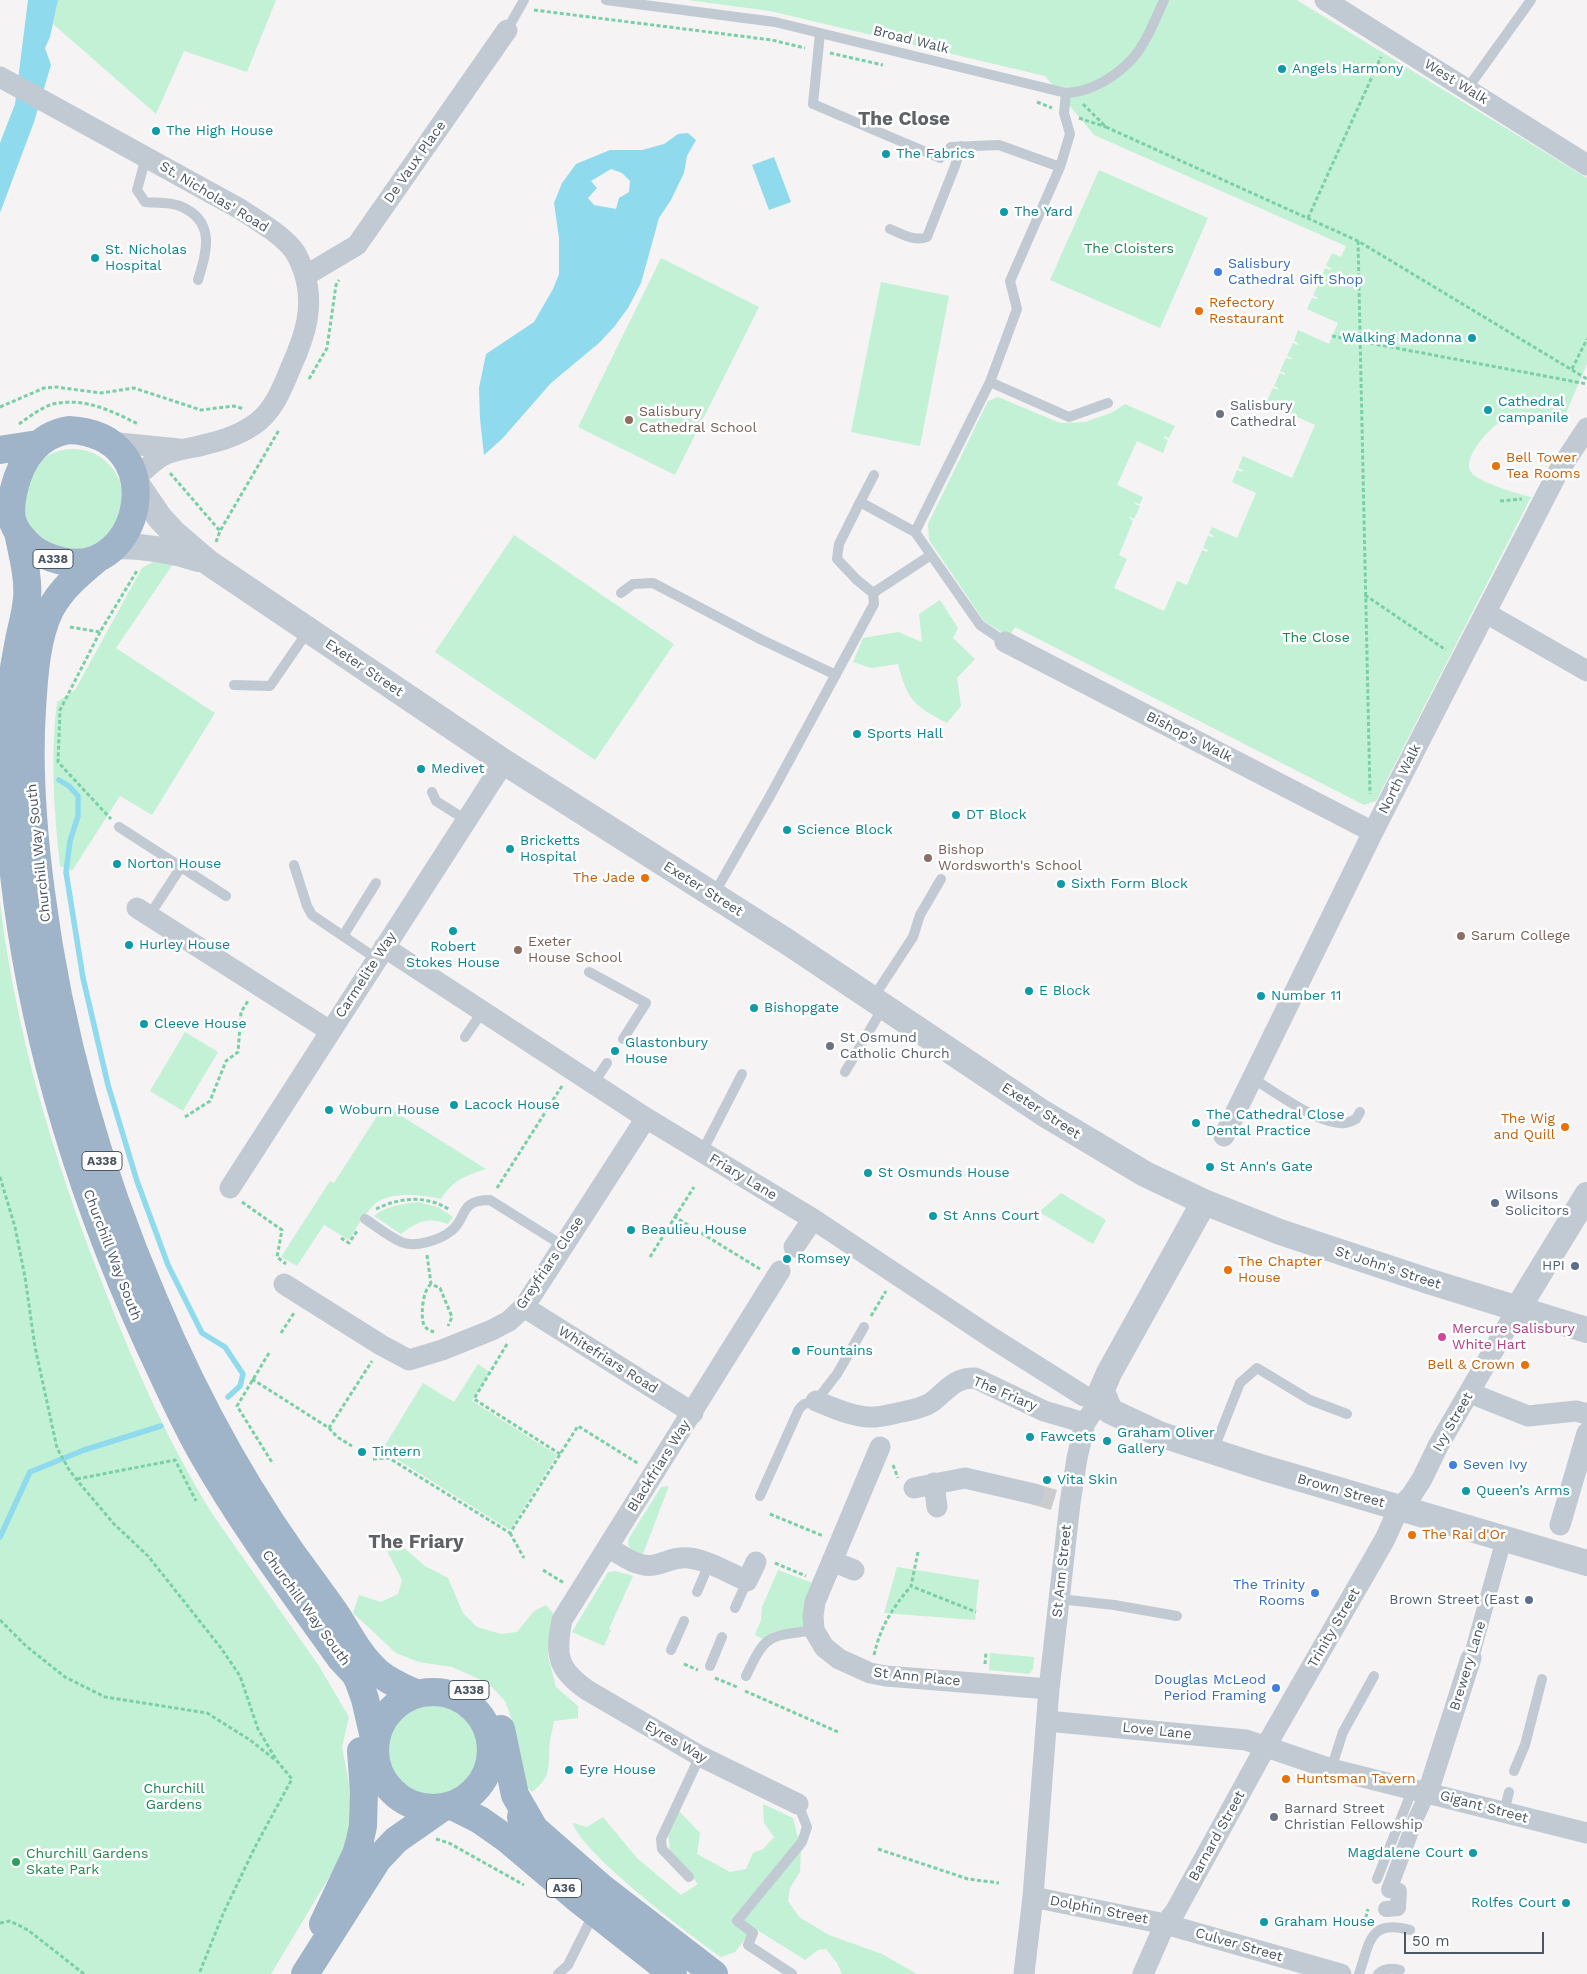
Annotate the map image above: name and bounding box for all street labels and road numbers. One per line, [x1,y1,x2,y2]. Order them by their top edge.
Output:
street label: Broad Walk [871,22,951,58]
street label: West Walk [1421,56,1491,108]
street label: De Vaux Place [380,118,450,206]
street label: St. Nicholas' Road [157,158,271,236]
road number: A338 [33,550,73,568]
street label: Exeter Street [322,636,406,700]
street label: Bishop's Walk [1143,708,1235,766]
street label: North Walk [1375,741,1425,817]
street label: Churchill Way South [23,783,55,923]
street label: Exeter Street [660,858,746,920]
street label: Carmelite Way [332,929,400,1021]
street label: Exeter Street [998,1079,1084,1143]
street label: Friary Lane [706,1150,780,1204]
road number: A338 [82,1152,122,1170]
street label: Churchill Way South [79,1187,145,1323]
street label: Greyfriars Close [513,1213,587,1313]
street label: St John's Street [1333,1243,1443,1293]
street label: Whitefriars Road [555,1323,661,1397]
street label: The Friary [970,1373,1040,1415]
street label: Ivy Street [1429,1389,1477,1455]
street label: Blackfriars Way [624,1417,694,1515]
street label: Brown Street [1295,1471,1387,1511]
street label: St Ann Street [1049,1524,1075,1618]
street label: Churchill Way South [258,1547,354,1669]
street label: Trinity Street [1304,1585,1364,1671]
street label: Brewery Lane [1446,1619,1490,1713]
street label: St Ann Place [873,1664,961,1690]
road number: A338 [449,1680,489,1700]
street label: Eyres Way [642,1717,710,1767]
street label: Love Lane [1121,1719,1193,1743]
street label: Gigant Street [1438,1787,1530,1827]
street label: Barnard Street [1185,1788,1249,1884]
road number: A36 [546,1879,582,1898]
street label: Dolphin Street [1049,1892,1149,1928]
street label: Culver Street [1193,1924,1285,1966]

